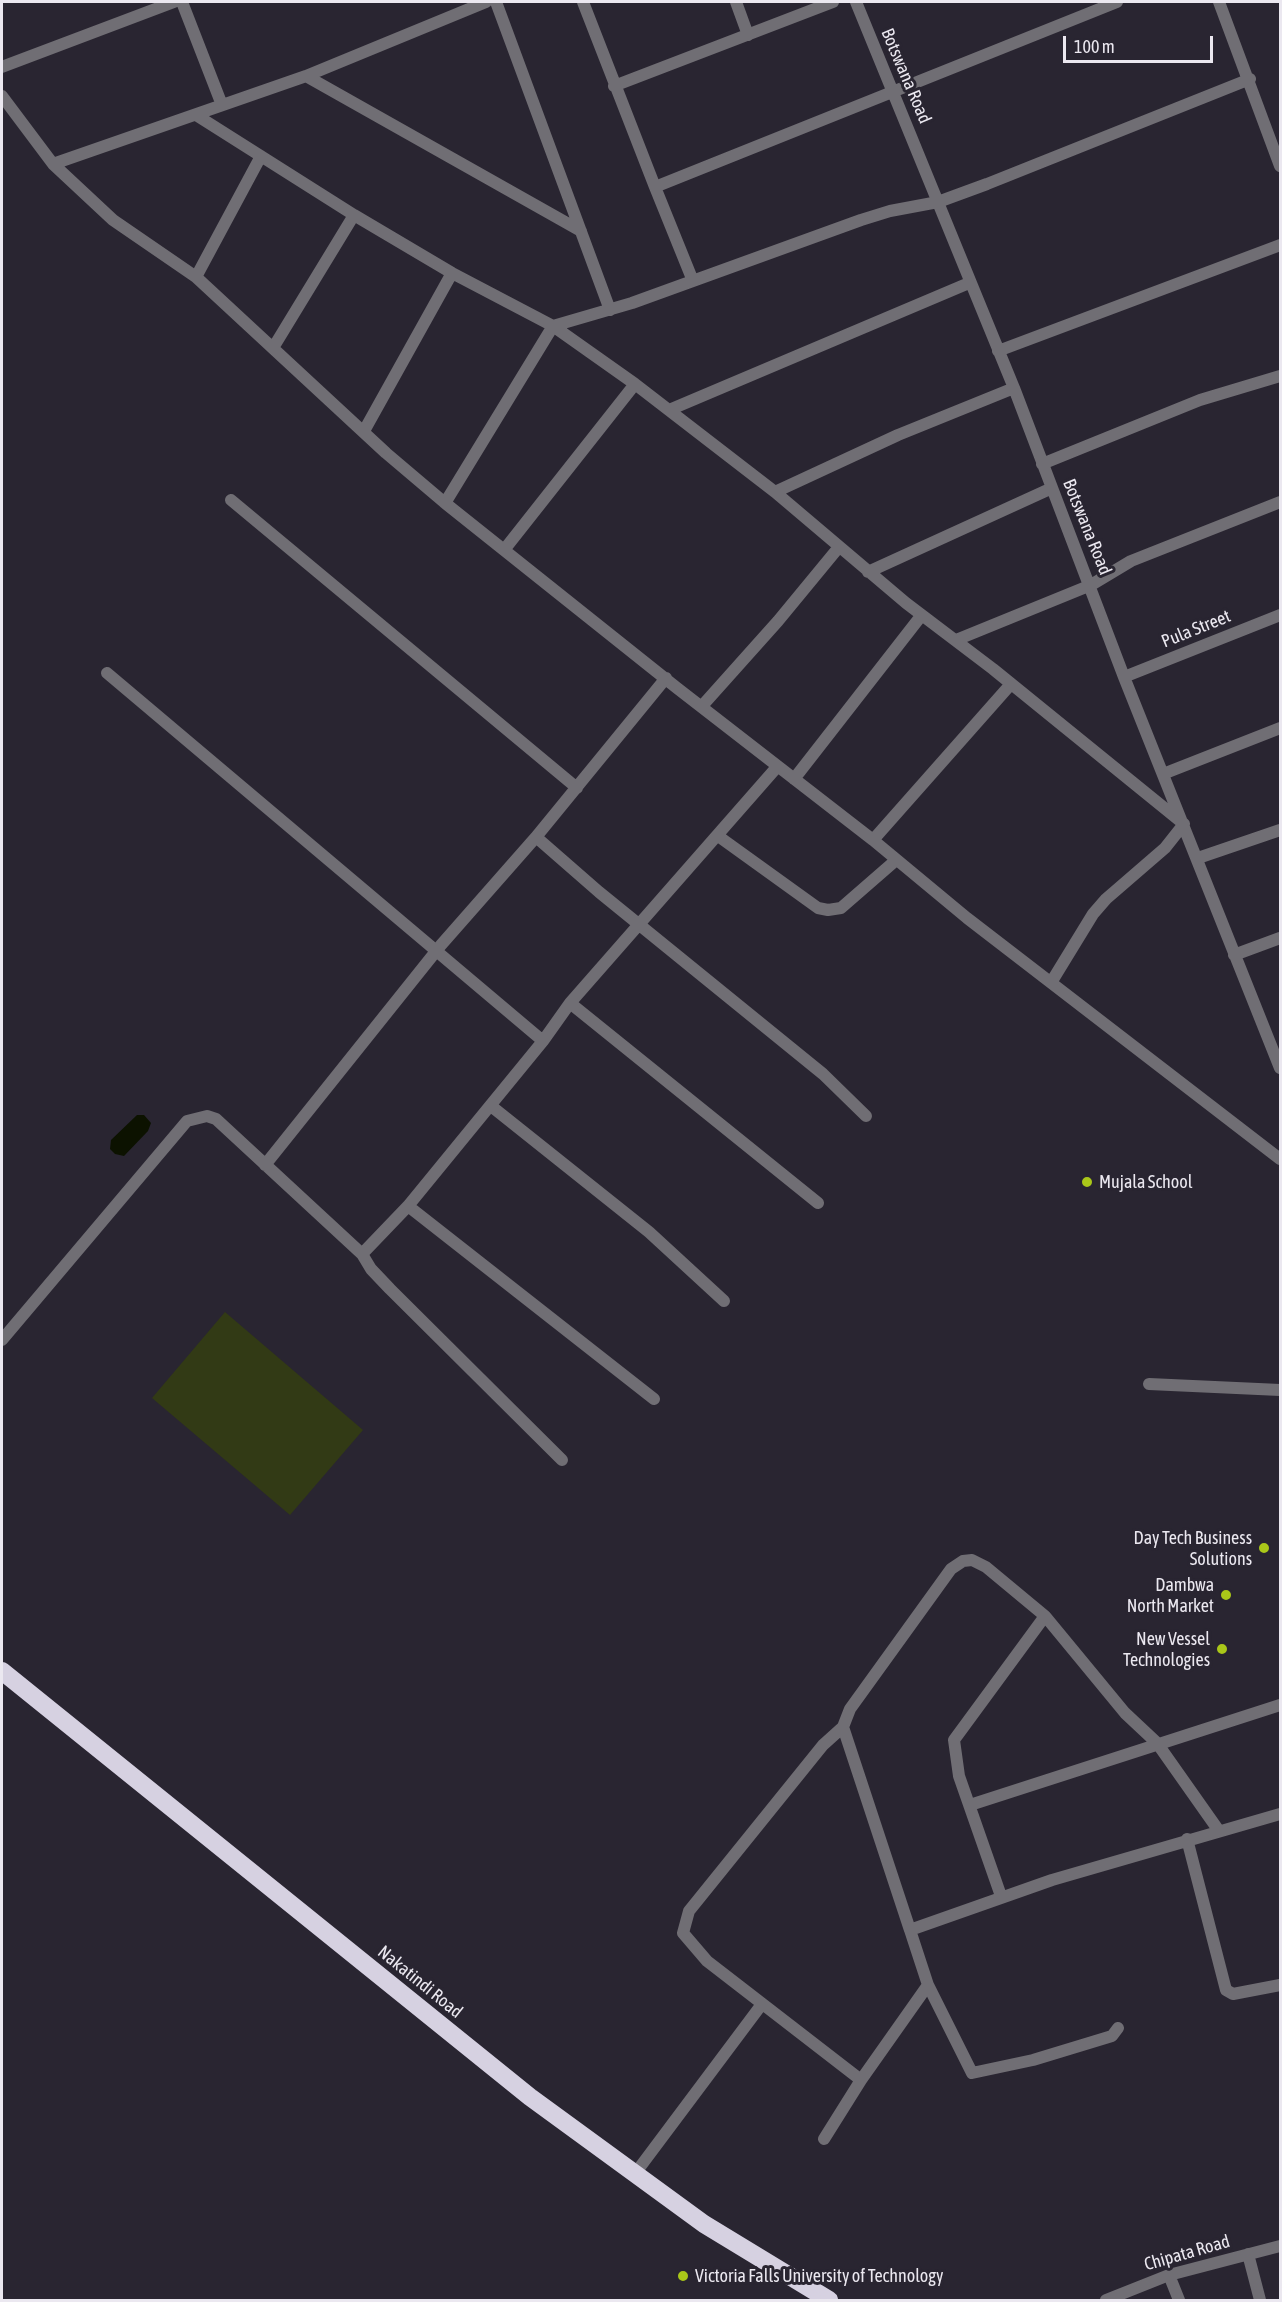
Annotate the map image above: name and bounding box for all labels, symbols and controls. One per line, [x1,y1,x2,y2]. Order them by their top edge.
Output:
scale bar [1066,24,1216,62]
street label: Botswana Road [876,25,936,127]
text: 100 m [1074,36,1115,57]
street label: Botswana Road [1058,476,1116,578]
street label: Pula Street [1158,605,1234,653]
place label: Mujala School [1099,1171,1193,1193]
marker: Mujala School [1080,1175,1094,1189]
place label: Day Tech Business Solutions [1134,1527,1252,1570]
marker: Day Tech Business Solutions [1257,1541,1271,1555]
place label: Dambwa North Market [1127,1574,1214,1616]
marker: Dambwa North Market [1219,1588,1233,1602]
place label: New Vessel Technologies [1123,1628,1210,1670]
marker: New Vessel Technologies [1215,1642,1229,1656]
street label: Nakatindi Road [373,1941,467,2023]
street label: Chipata Road [1142,2230,1232,2276]
place label: Victoria Falls University of Technology [695,2265,943,2287]
marker: Victoria Falls University of Technology [676,2269,690,2283]

